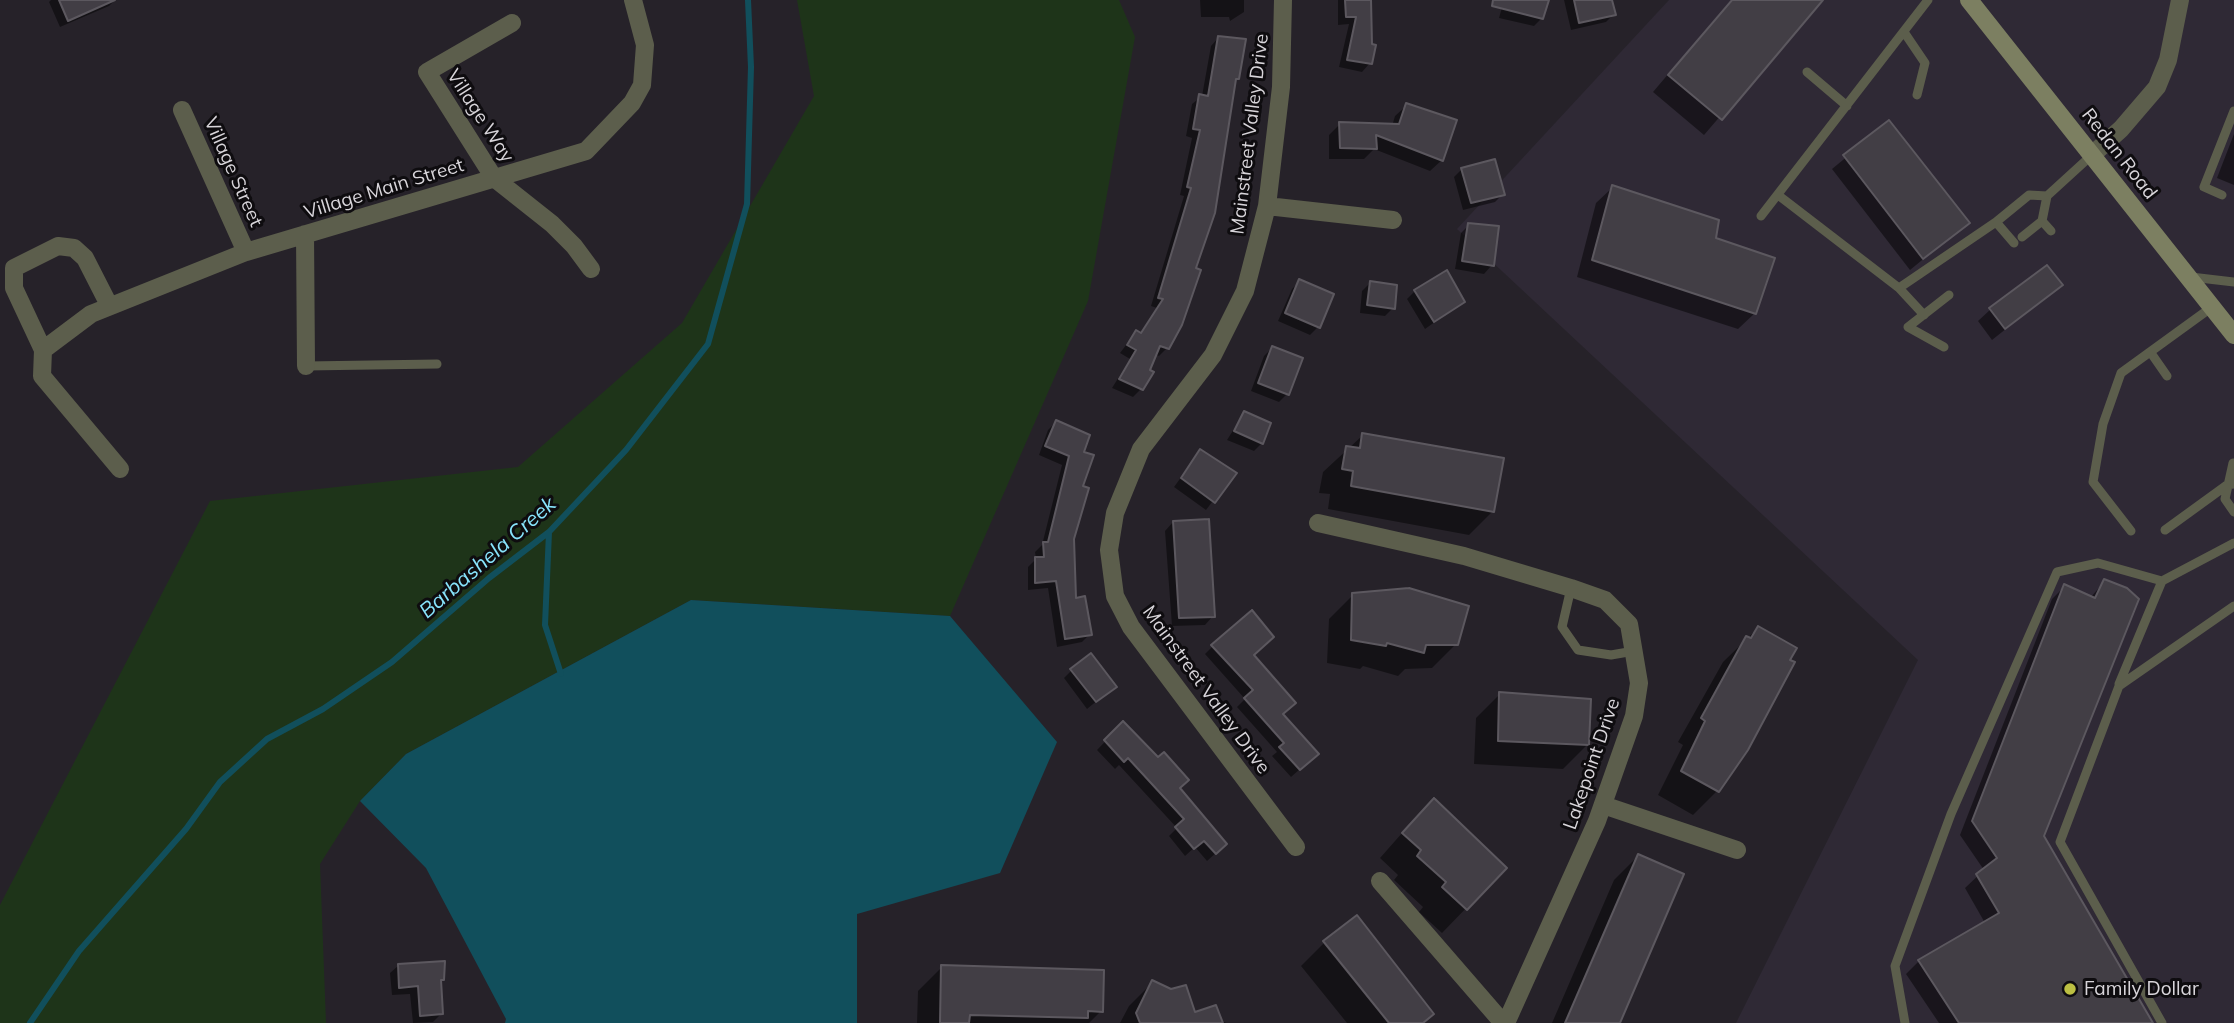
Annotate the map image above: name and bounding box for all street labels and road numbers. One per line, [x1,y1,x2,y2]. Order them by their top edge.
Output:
street label: Mainstreet Valley Drive [1226,32,1274,236]
street label: Village Way [441,65,519,167]
street label: Redan Road [2077,104,2161,204]
street label: Village Street [199,114,267,230]
street label: Village Main Street [301,154,467,224]
street label: Mainstreet Valley Drive [1137,602,1275,778]
street label: Lakepoint Drive [1559,695,1625,833]

